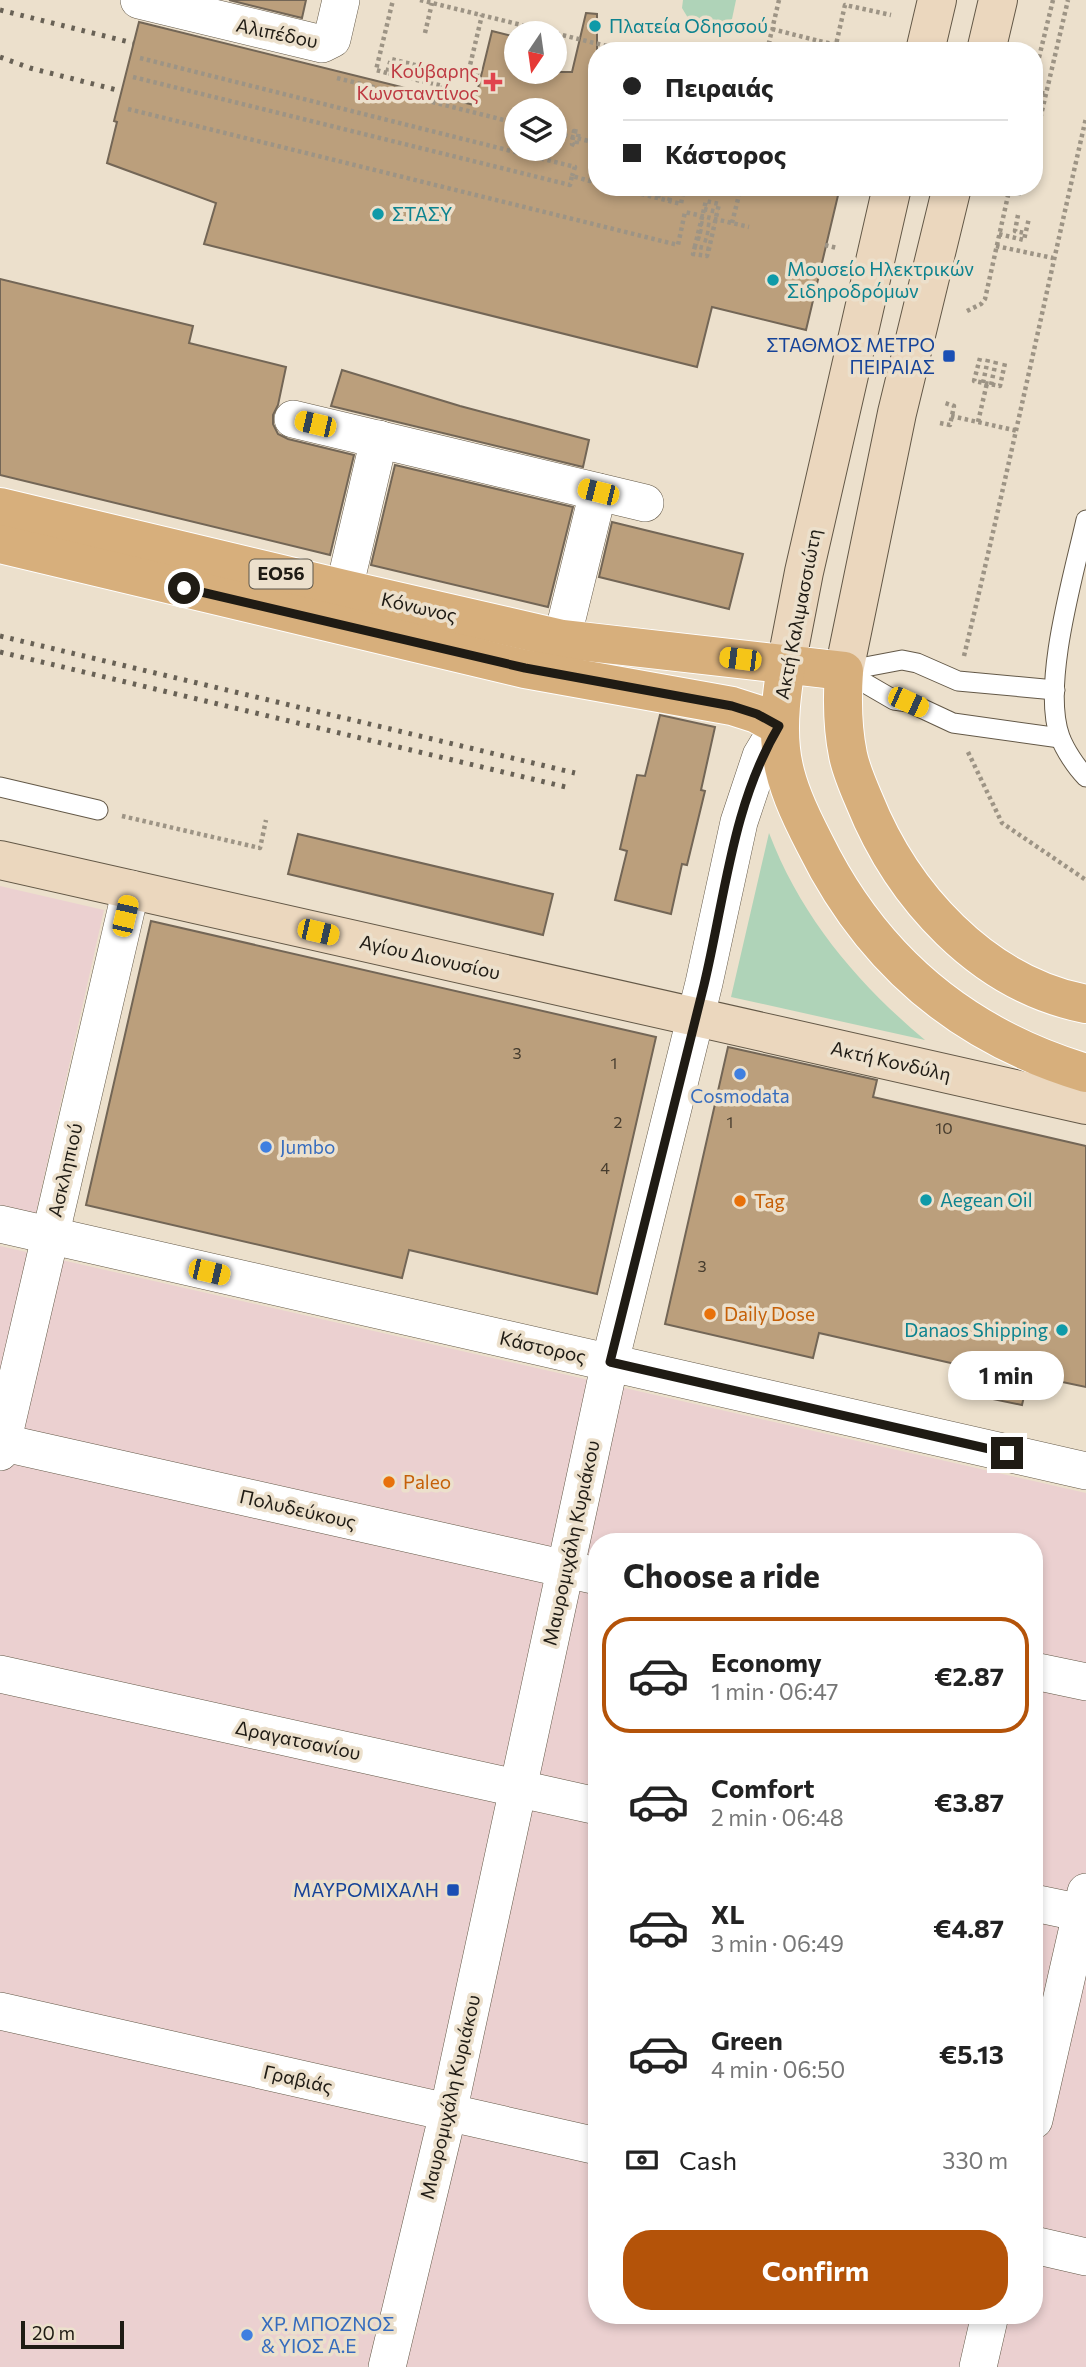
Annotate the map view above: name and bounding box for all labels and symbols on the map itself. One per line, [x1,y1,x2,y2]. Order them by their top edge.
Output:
street label: Αλιπέδου [234,13,320,52]
place label: Πλατεία Οδησσού [609,14,768,37]
marker: Πλατεία Οδησσού [587,18,603,34]
north arrow [504,21,567,84]
place label: Κούβαρης Κωνσταντίνος [356,59,479,104]
marker: Κούβαρης Κωνσταντίνος [485,74,501,90]
place label: ΣΤΑΣΥ [392,202,452,225]
marker: ΣΤΑΣΥ [370,206,386,222]
place label: Μουσείο Ηλεκτρικών Σιδηροδρόμων [787,257,974,302]
marker: Μουσείο Ηλεκτρικών Σιδηροδρόμων [765,272,781,288]
place label: ΣΤΑΘΜΟΣ ΜΕΤΡΟ ΠΕΙΡΑΙΑΣ [766,333,935,378]
marker: ΣΤΑΘΜΟΣ ΜΕΤΡΟ ΠΕΙΡΑΙΑΣ [941,348,957,364]
car [293,409,338,439]
car [576,477,621,507]
street label: Ακτή Καλιμασσιώτη [770,527,825,701]
road number: ΕΟ56 [250,560,312,588]
route start [168,572,200,604]
street label: Κόνωνος [379,587,459,626]
car [718,646,763,672]
car [885,684,932,720]
car [111,893,140,939]
car [296,917,341,947]
street label: Αγίου Διονυσίου [357,929,503,984]
street label: Ακτή Κονδύλη [829,1036,953,1085]
house number: 3 [512,1043,522,1062]
house number: 1 [611,1053,617,1072]
marker: Cosmodata [732,1066,748,1082]
place label: Cosmodata [690,1084,790,1107]
house number: 2 [614,1112,623,1131]
house number: 1 [727,1112,733,1131]
house number: 10 [935,1118,953,1137]
street label: Ασκληπιού [43,1121,86,1219]
place label: Jumbo [280,1135,335,1158]
marker: Jumbo [258,1139,274,1155]
house number: 4 [600,1158,610,1177]
place label: Aegean Oil [940,1188,1033,1211]
place label: Tag [754,1189,785,1212]
marker: Aegean Oil [918,1192,934,1208]
marker: Tag [732,1193,748,1209]
house number: 3 [697,1256,707,1275]
car [187,1257,232,1287]
place label: Daily Dose [724,1302,815,1325]
marker: Daily Dose [702,1306,718,1322]
place label: Danaos Shipping [904,1318,1048,1341]
marker: Danaos Shipping [1054,1322,1070,1338]
street label: Κάστορος [498,1325,589,1368]
callout: 1 min [949,1352,1065,1400]
route end [991,1437,1023,1469]
street label: Μαυρομιχάλη Κυριάκου [538,1438,604,1648]
place label: Paleo [403,1470,451,1493]
marker: Paleo [381,1474,397,1490]
street label: Πολυδεύκους [238,1484,359,1533]
street label: Δραγατσανίου [233,1715,363,1764]
place label: ΜΑΥΡΟΜΙΧΑΛΗ [293,1878,439,1901]
marker: ΜΑΥΡΟΜΙΧΑΛΗ [445,1882,461,1898]
street label: Μαυρομιχάλη Κυριάκου [415,1992,484,2201]
street label: Γραβιάς [261,2059,335,2098]
place label: ΧΡ. ΜΠΟΖΝΟΣ & ΥΙΟΣ Α.Ε [261,2312,394,2357]
scale bar [21,2318,124,2350]
marker: ΧΡ. ΜΠΟΖΝΟΣ & ΥΙΟΣ Α.Ε [239,2327,255,2343]

